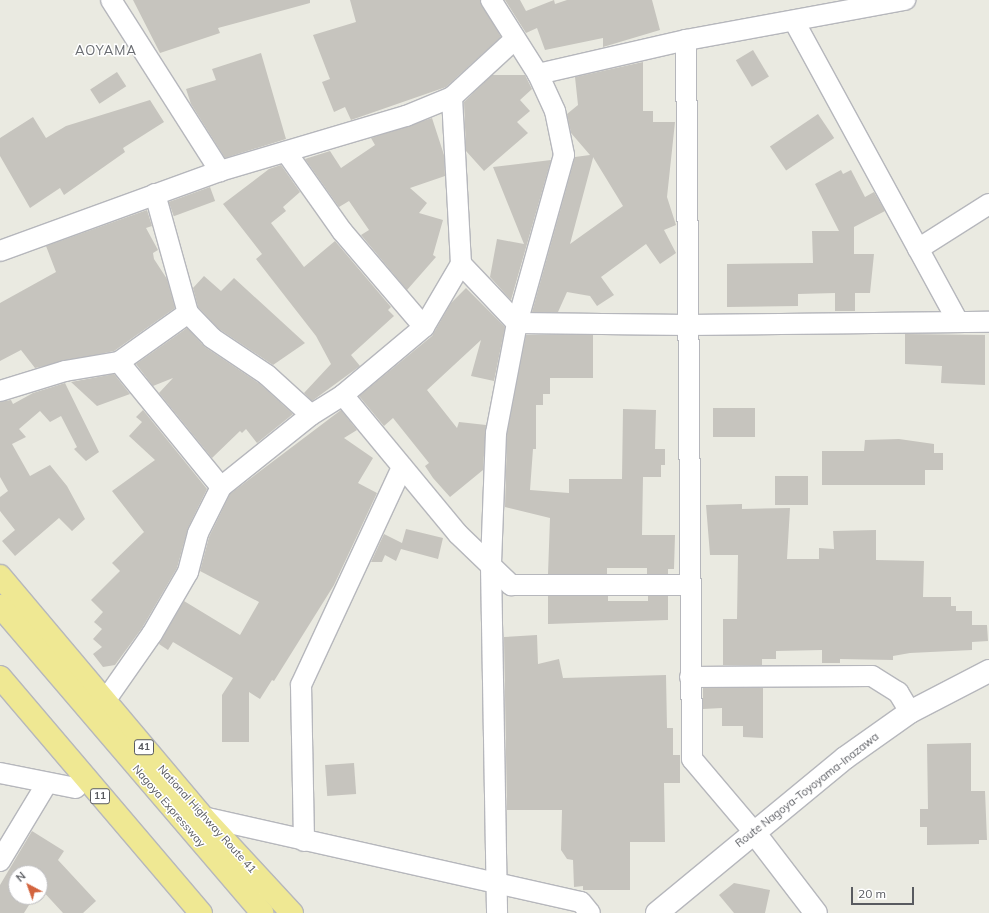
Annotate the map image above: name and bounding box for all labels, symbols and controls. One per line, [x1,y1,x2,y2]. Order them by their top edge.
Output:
district label: AOYAMA [75,42,137,58]
street label: Route Nagoya-Toyoyama-Inazawa [733,730,881,850]
road number: 41 [134,739,154,755]
street label: Nagoya Expressway [130,762,208,850]
street label: National Highway Route 41 [155,762,259,876]
road number: 11 [90,788,110,804]
north arrow [8,865,48,905]
text: N [13,869,29,885]
scale bar [853,879,916,905]
text: 20 m [858,886,886,901]

